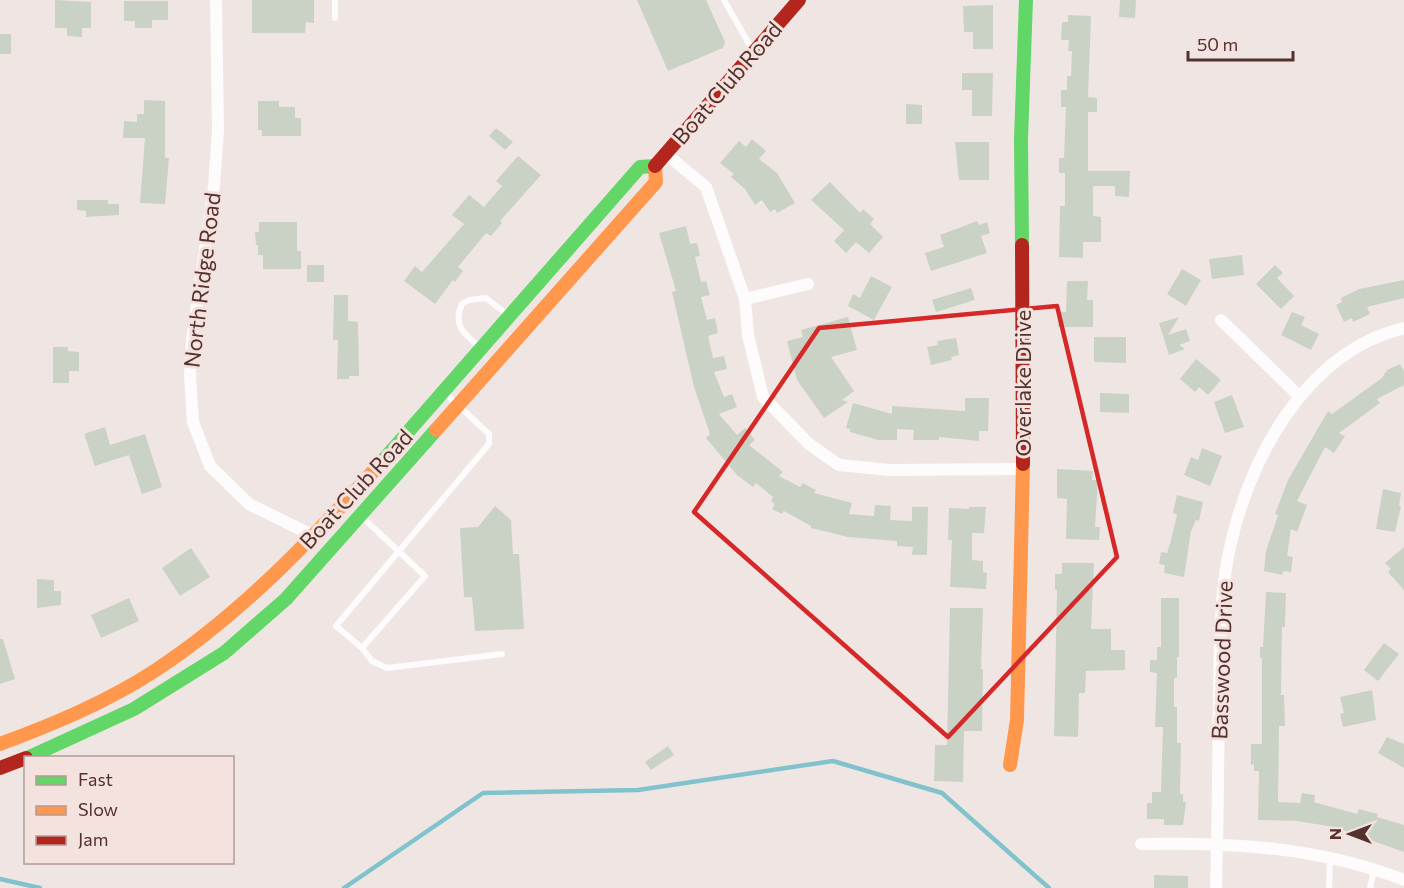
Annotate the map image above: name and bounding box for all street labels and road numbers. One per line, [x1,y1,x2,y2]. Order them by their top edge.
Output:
street label: Boat Club Road [666,16,787,150]
street label: North Ridge Road [177,191,226,369]
street label: Overlake Drive [1009,310,1036,456]
street label: Boat Club Road [293,423,418,554]
street label: Basswood Drive [1205,580,1238,740]

